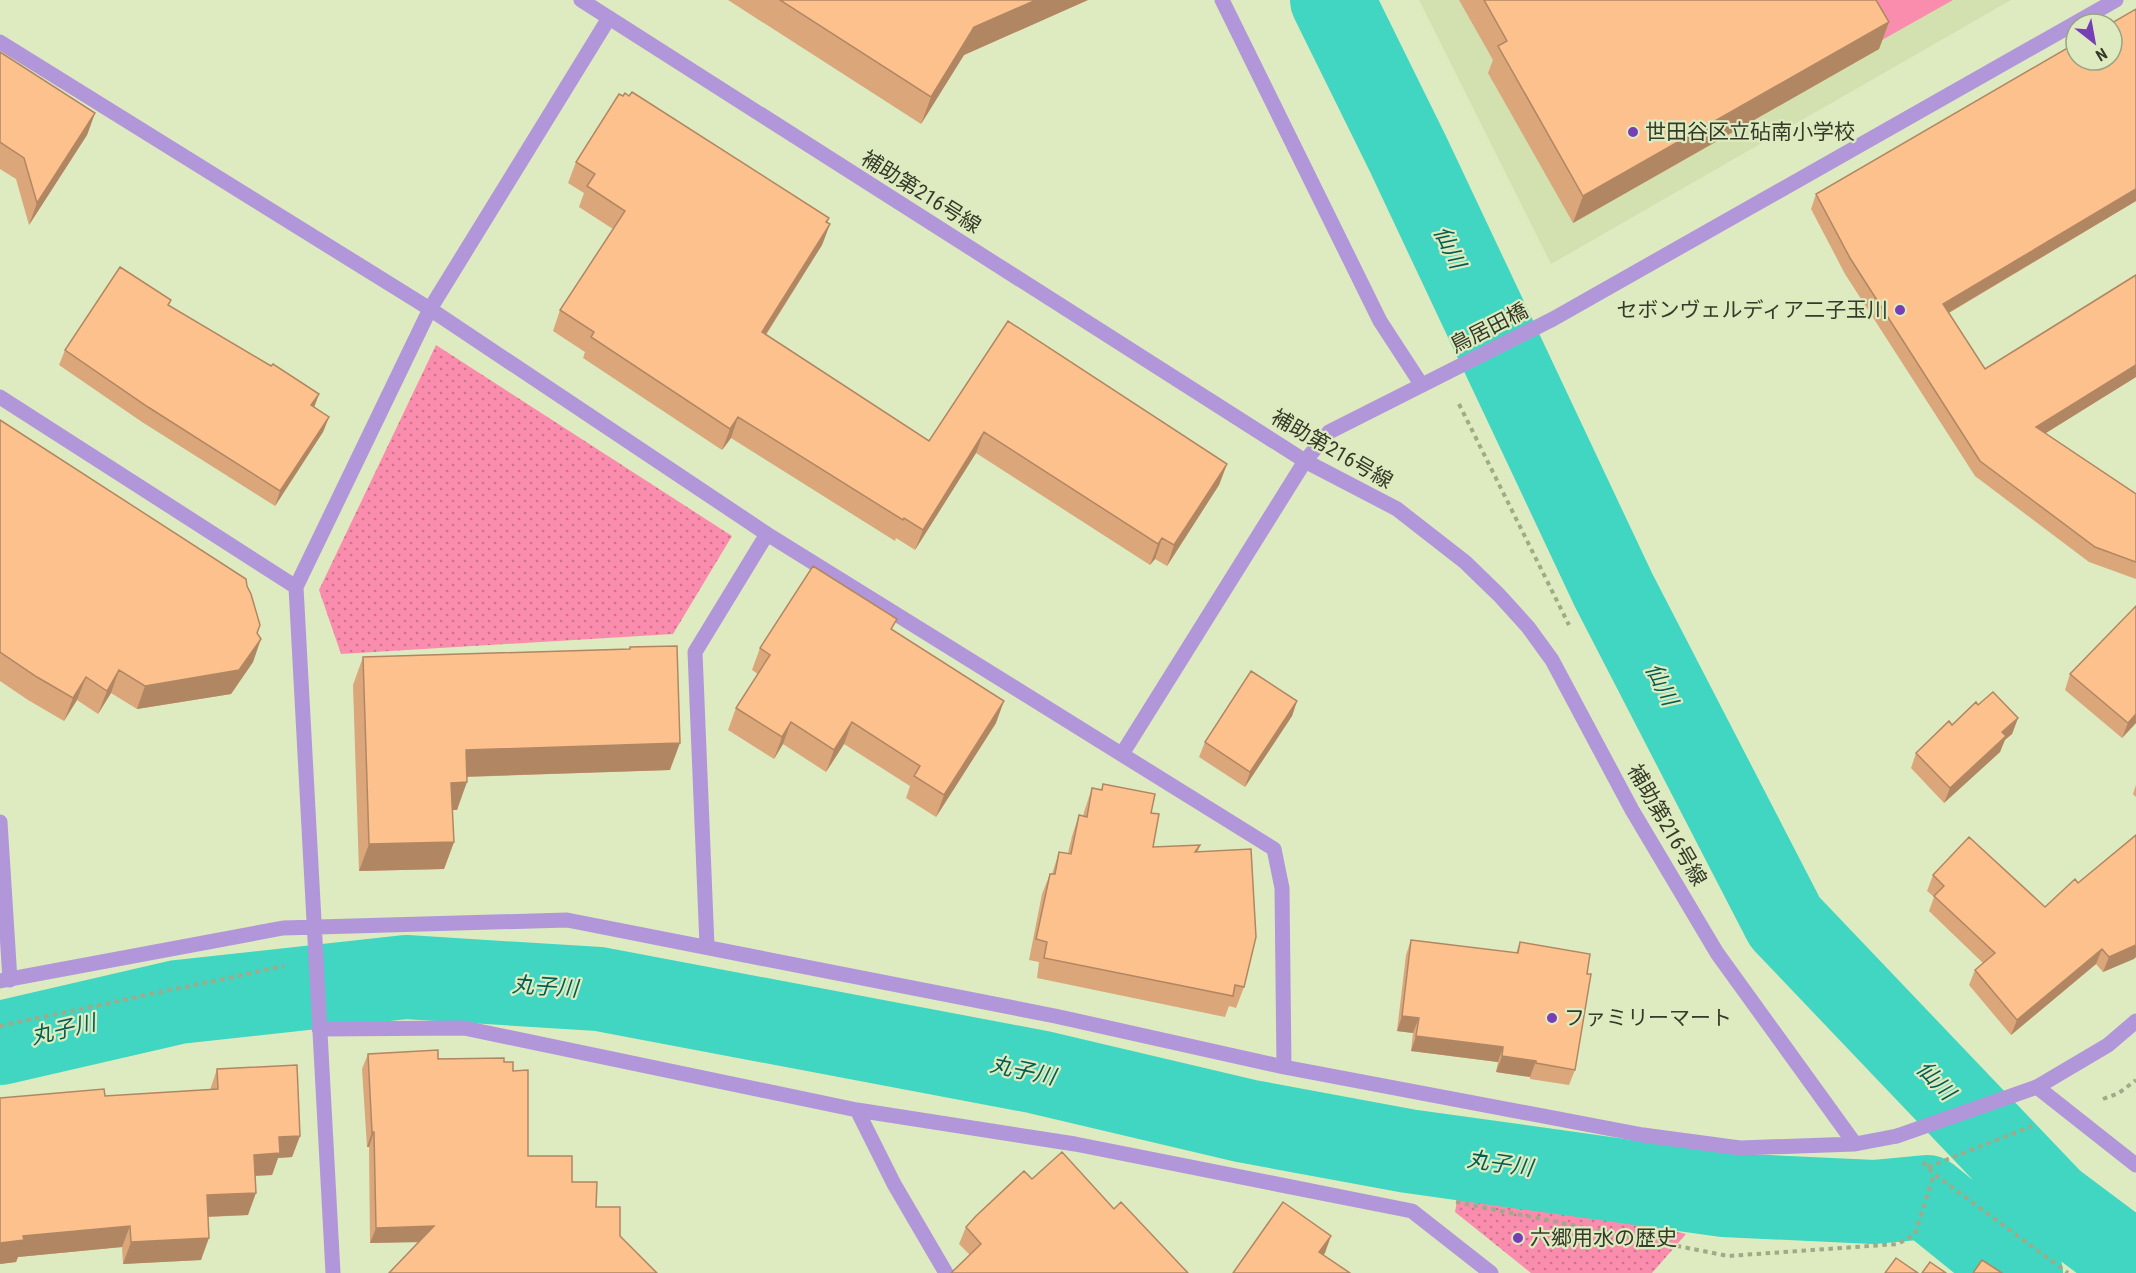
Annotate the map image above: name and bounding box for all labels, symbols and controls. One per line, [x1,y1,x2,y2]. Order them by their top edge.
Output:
north arrow [2064,12,2124,72]
text: N [2092,44,2111,65]
place label: 世田谷区立砧南小学校 [1645,120,1855,144]
marker: 世田谷区立砧南小学校 [1626,125,1640,139]
street label: 補助第216号線 [857,146,985,238]
water label: 仙川 [1429,222,1471,274]
street label: 鳥居田橋 [1446,298,1532,358]
place label: セボンヴェルディア二子玉川 [1616,298,1888,322]
marker: セボンヴェルディア二子玉川 [1893,303,1907,317]
street label: 補助第216号線 [1267,405,1397,493]
water label: 仙川 [1640,659,1684,711]
street label: 補助第216号線 [1623,760,1711,890]
water label: 丸子川 [511,972,581,1001]
place label: ファミリーマート [1564,1006,1732,1030]
water label: 丸子川 [28,1009,100,1049]
marker: ファミリーマート [1545,1011,1559,1025]
water label: 丸子川 [988,1051,1060,1090]
water label: 仙川 [1911,1056,1961,1106]
water label: 丸子川 [1466,1147,1536,1181]
place label: 六郷用水の歴史 [1530,1226,1677,1250]
marker: 六郷用水の歴史 [1511,1231,1525,1245]

